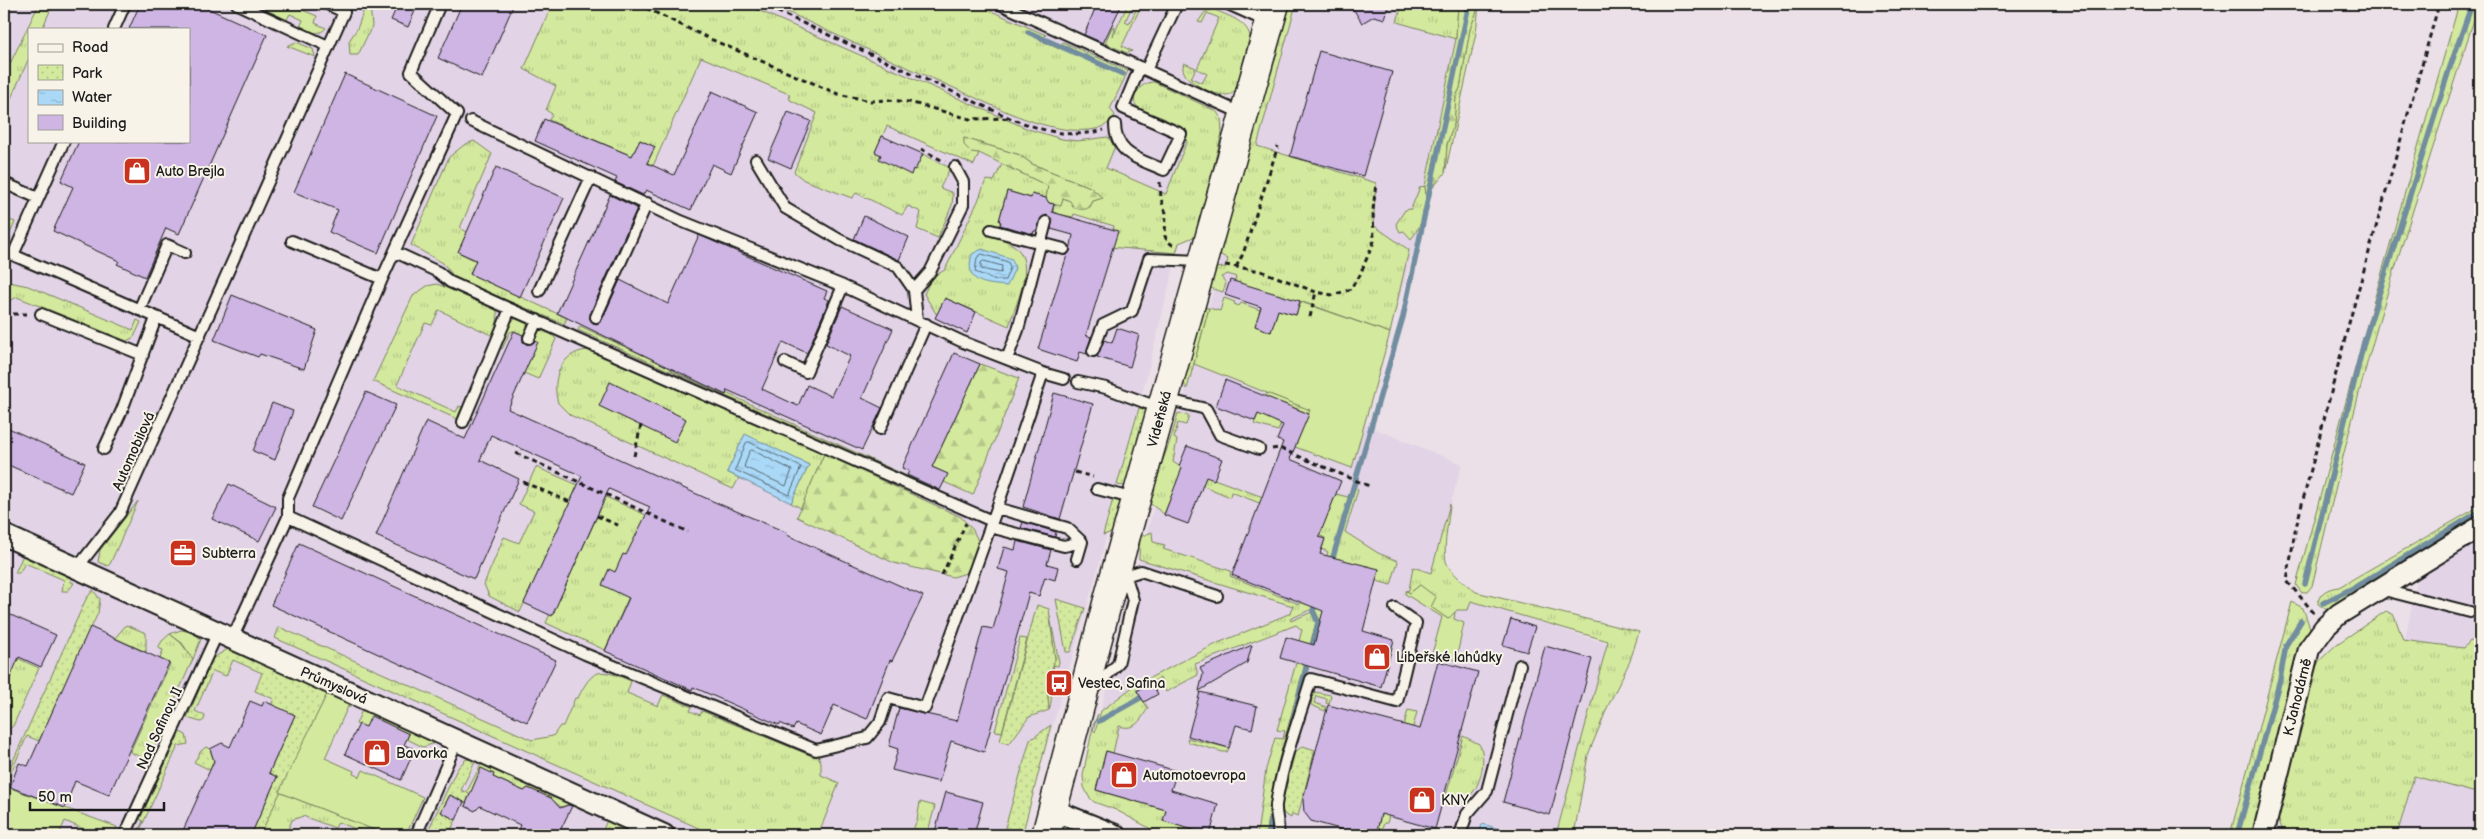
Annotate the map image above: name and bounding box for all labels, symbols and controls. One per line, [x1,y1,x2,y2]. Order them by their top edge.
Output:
legend [28,28,190,142]
text: Road [72,38,108,57]
text: Park [72,64,103,83]
text: Water [72,88,112,107]
text: Building [72,114,127,133]
shop icon: Auto Brejla [122,156,152,186]
place label: Auto Brejla [156,163,225,180]
street label: Vídeňská [1144,389,1175,449]
street label: Automobilová [109,409,158,493]
office icon: Subterra [168,538,198,568]
place label: Subterra [202,545,256,562]
shop icon: Libeřské lahůdky [1362,642,1392,672]
place label: Libeřské lahůdky [1396,649,1503,666]
street label: K Jahodárně [2280,656,2315,738]
street label: Průmyslová [298,663,370,708]
bus stop icon: Vestec, Safina [1044,668,1074,698]
place label: Vestec, Safina [1078,675,1165,692]
street label: Nad Safinou II [133,684,186,772]
shop icon: Bavorka [362,738,392,768]
place label: Bavorka [396,745,448,762]
shop icon: Automotoevropa [1109,760,1139,790]
place label: Automotoevropa [1143,767,1246,784]
scale bar [30,779,164,811]
shop icon: KNY [1407,785,1437,815]
text: 50 m [38,788,72,807]
place label: KNY [1441,792,1470,809]

